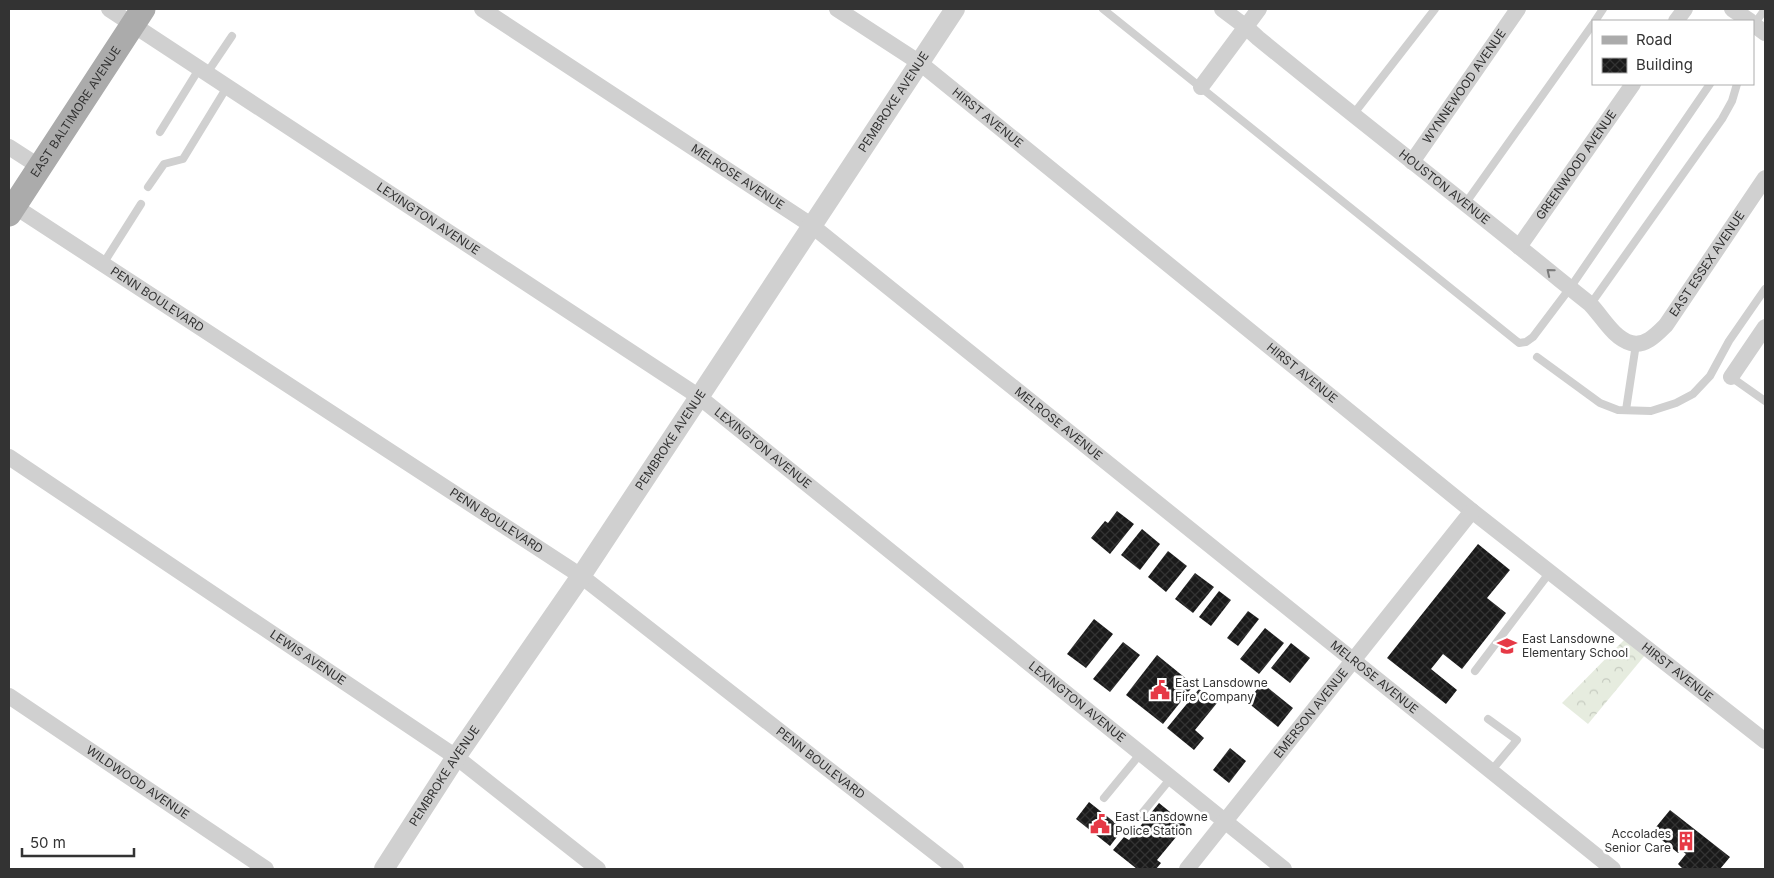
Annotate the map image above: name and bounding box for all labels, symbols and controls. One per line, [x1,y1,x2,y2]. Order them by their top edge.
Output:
legend [1592,20,1754,85]
street label: WYNNEWOOD AVENUE [1419,26,1509,146]
text: Road [1636,30,1672,49]
street label: EAST BALTIMORE AVENUE [27,43,124,180]
street label: PEMBROKE AVENUE [855,49,932,155]
text: Building [1636,55,1693,74]
street label: HIRST AVENUE [949,84,1026,151]
street label: GREENWOOD AVENUE [1532,107,1619,223]
street label: MELROSE AVENUE [689,141,787,212]
street label: HOUSTON AVENUE [1396,146,1493,227]
street label: LEXINGTON AVENUE [374,179,483,258]
street label: EAST ESSEX AVENUE [1666,208,1747,319]
street label: PENN BOULEVARD [108,263,207,335]
one-way arrow [1547,269,1556,277]
street label: HIRST AVENUE [1264,339,1341,406]
street label: MELROSE AVENUE [1012,384,1106,463]
street label: PEMBROKE AVENUE [632,387,709,493]
street label: LEXINGTON AVENUE [712,404,815,491]
street label: PENN BOULEVARD [447,484,546,556]
street label: LEWIS AVENUE [267,626,349,688]
place label: East Lansdowne Elementary School [1522,631,1628,660]
school or university icon: East Lansdowne Elementary School [1496,635,1518,657]
street label: MELROSE AVENUE [1328,637,1422,717]
street label: HIRST AVENUE [1639,639,1716,705]
street label: LEXINGTON AVENUE [1026,658,1129,745]
street label: EMERSON AVENUE [1270,665,1351,761]
place label: East Lansdowne Fire Company [1175,675,1268,704]
public building icon: East Lansdowne Fire Company [1149,679,1171,701]
street label: PEMBROKE AVENUE [406,722,483,829]
street label: PENN BOULEVARD [773,723,868,802]
street label: WILDWOOD AVENUE [84,742,192,822]
place label: East Lansdowne Police Station [1115,809,1208,838]
public building icon: East Lansdowne Police Station [1089,813,1111,835]
scale bar [22,826,135,858]
place label: Accolades Senior Care [1604,826,1671,855]
building icon: Accolades Senior Care [1675,830,1697,852]
text: 50 m [30,833,66,852]

